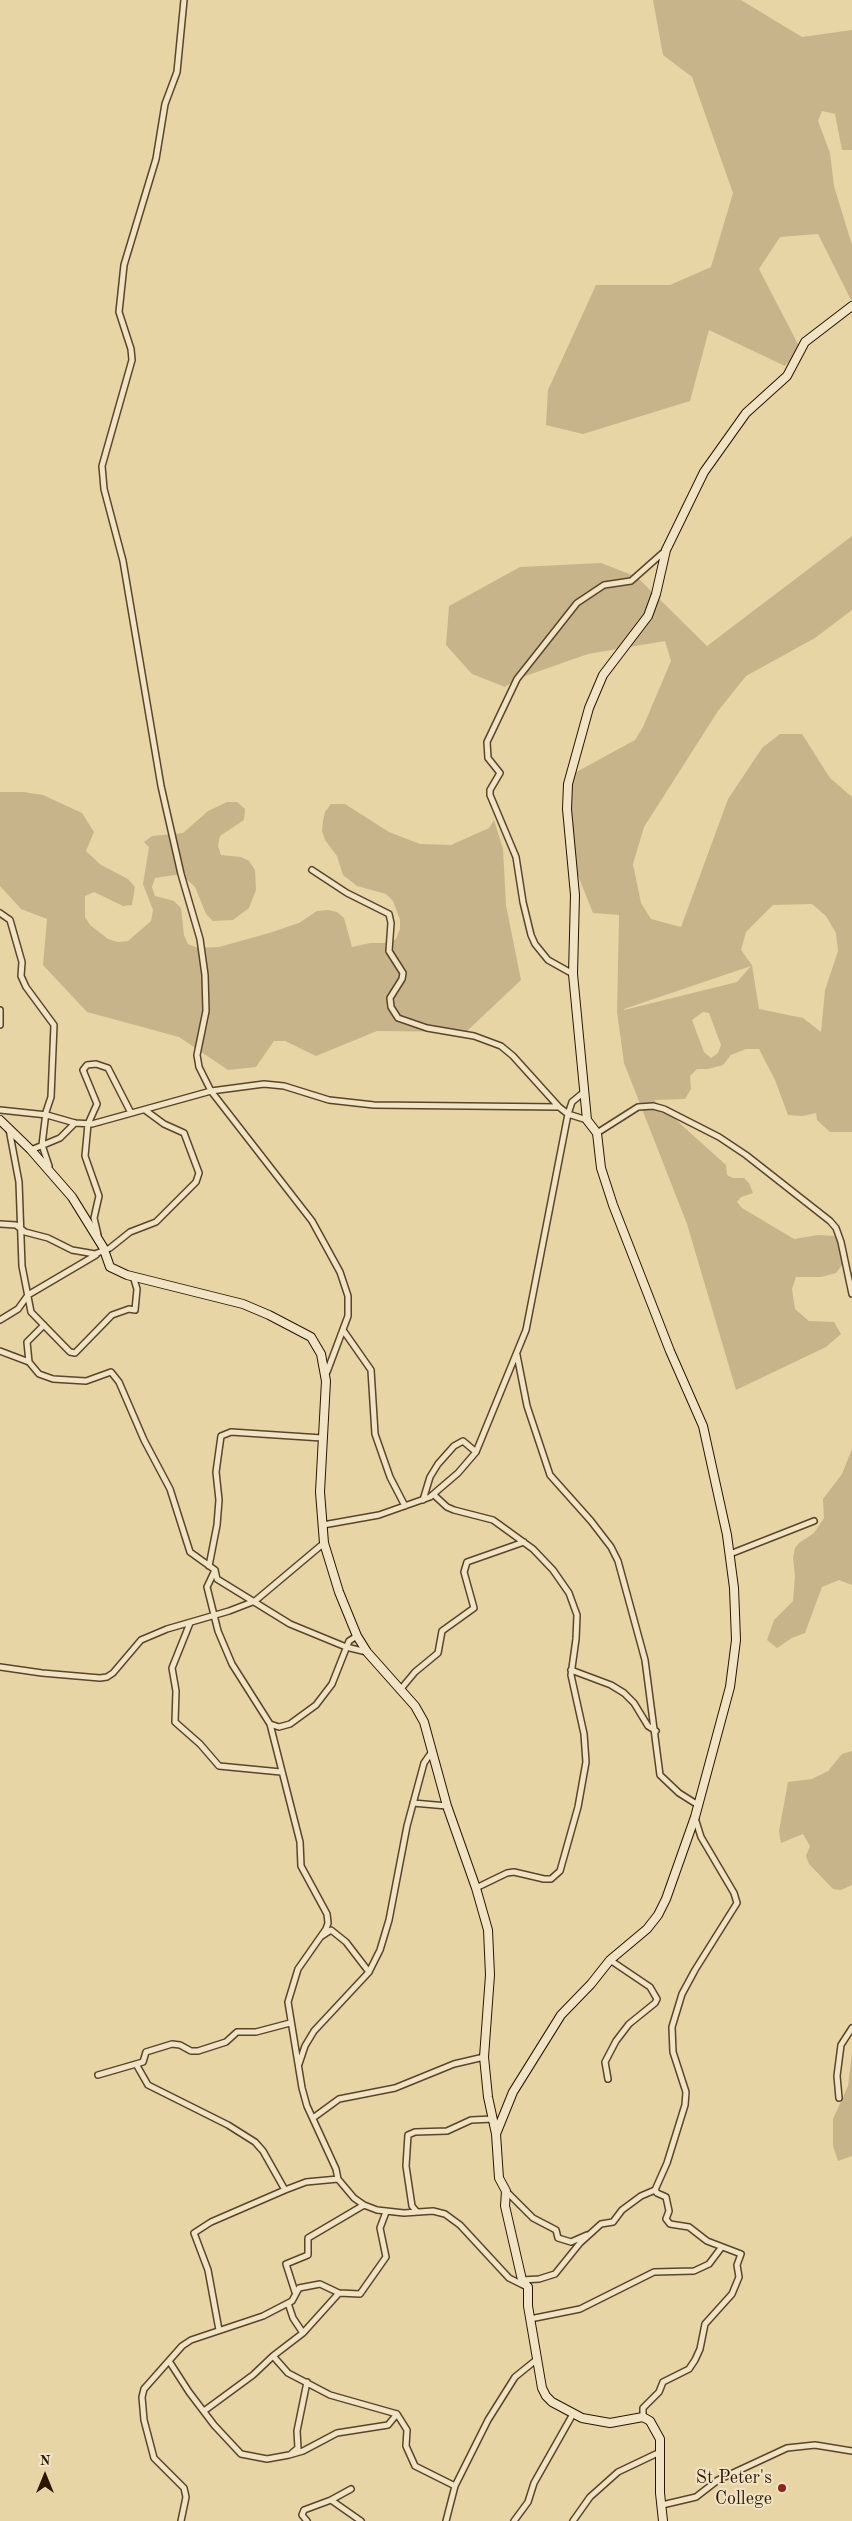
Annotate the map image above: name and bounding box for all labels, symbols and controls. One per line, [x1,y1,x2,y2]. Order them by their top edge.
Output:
north arrow [20,2451,70,2501]
text: N [40,2454,50,2468]
place label: St Peter's College [696,2467,772,2510]
marker: St Peter's College [776,2482,788,2494]

